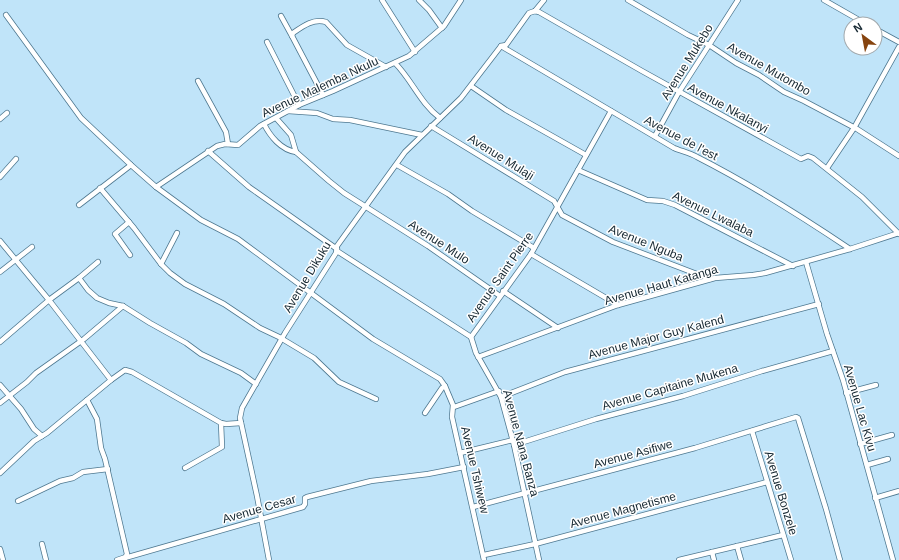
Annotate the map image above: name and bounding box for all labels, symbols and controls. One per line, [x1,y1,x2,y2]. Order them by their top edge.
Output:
north arrow [843,16,883,56]
text: N [851,20,864,35]
street label: Avenue Mukebo [658,21,716,102]
street label: Avenue Mutombo [725,39,813,99]
street label: Avenue Malemba Nkulu [259,54,381,120]
street label: Avenue Nkalanyi [685,80,771,136]
street label: Avenue de l'est [642,113,721,164]
street label: Avenue Mulaji [465,131,537,183]
street label: Avenue Lwalaba [670,188,756,240]
street label: Avenue Mulo [406,217,472,267]
street label: Avenue Nguba [607,222,686,264]
street label: Avenue Saint Pierre [464,229,536,325]
street label: Avenue Dikuku [280,239,334,315]
street label: Avenue Haut Katanga [603,262,720,308]
street label: Avenue Major Guy Kalend [587,312,725,362]
street label: Avenue Capitaine Mukena [601,361,740,413]
street label: Avenue Lac Kivu [841,363,879,453]
street label: Avenue Nana Banza [500,388,542,498]
street label: Avenue Tshiwew [458,425,492,515]
street label: Avenue Asifiwe [592,437,674,471]
street label: Avenue Bonzele [762,449,801,537]
street label: Avenue Magnetisme [568,489,678,531]
street label: Avenue Cesar [221,492,297,526]

